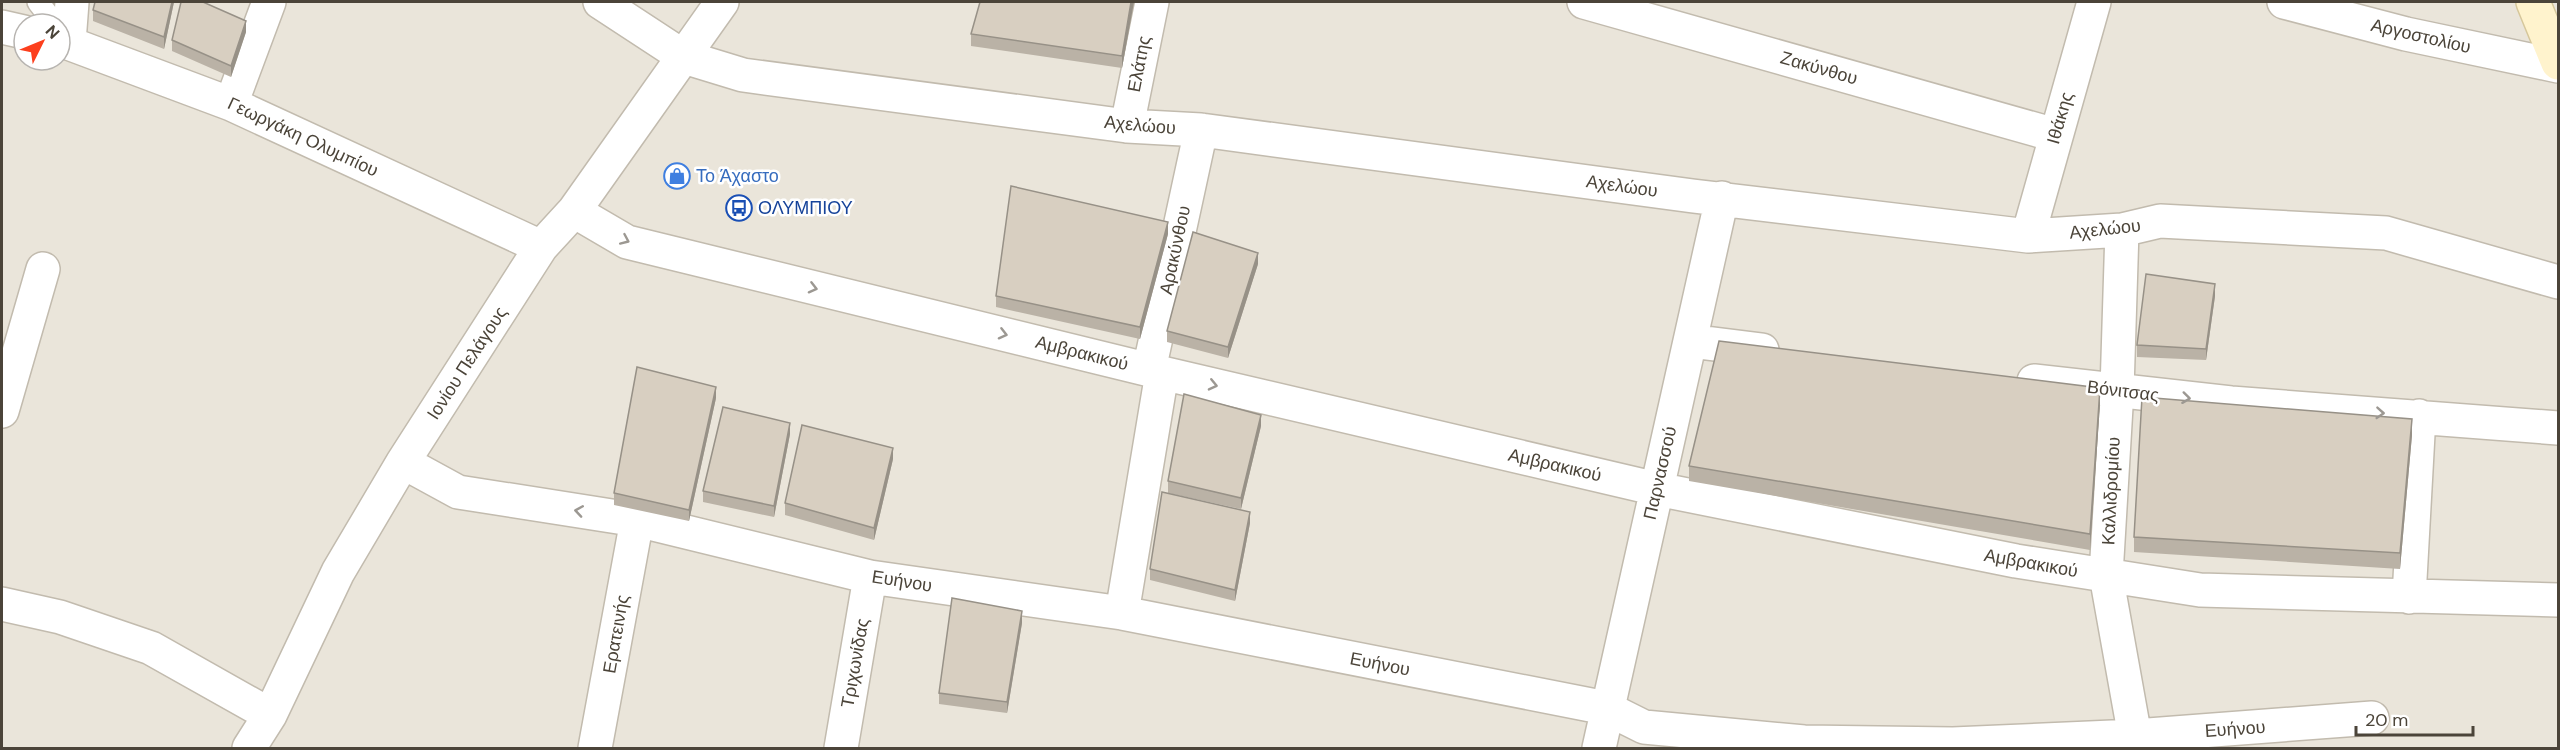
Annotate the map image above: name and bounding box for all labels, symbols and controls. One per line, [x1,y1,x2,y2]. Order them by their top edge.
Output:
north arrow [12,12,72,72]
street label: Αργοστολίου [2369,13,2473,59]
text: N [41,21,64,44]
street label: Ελάτης [1122,33,1156,94]
street label: Ζακύνθου [1778,46,1860,90]
street label: Ιθάκης [2041,89,2079,147]
street label: Γεωργάκη Ολυμπίου [224,92,382,182]
street label: Αχελώου [1103,110,1177,140]
shop icon: Το Άχαστο [662,161,692,191]
place label: Το Άχαστο [696,164,779,188]
street label: Αχελώου [1585,169,1659,203]
bus stop icon: ΟΛΥΜΠΙΟΥ [724,193,754,223]
place label: ΟΛΥΜΠΙΟΥ [758,196,853,220]
street label: Αρακύνθου [1154,203,1196,297]
street label: Αχελώου [2068,213,2142,245]
one-way arrow [618,233,629,245]
one-way arrow [808,280,818,293]
street label: Ιονίου Πελάγους [421,302,513,424]
one-way arrow [998,327,1008,340]
street label: Αμβρακικού [1033,330,1131,376]
street label: Βόνιτσας [2086,375,2161,407]
one-way arrow [1208,378,1218,391]
one-way arrow [2181,391,2190,404]
one-way arrow [2376,407,2385,420]
street label: Παρνασσού [1638,424,1682,522]
street label: Καλλιδρομίου [2096,436,2126,546]
street label: Αμβρακικού [1506,443,1604,487]
one-way arrow [575,506,584,518]
street label: Αμβρακικού [1982,543,2080,583]
street label: Ευήνου [870,564,934,598]
street label: Ερατεινής [597,592,635,675]
street label: Τριχωνίδας [835,616,875,710]
street label: Ευήνου [1348,646,1412,682]
scale bar [2356,699,2473,737]
text: 20 m [2365,708,2408,732]
street label: Ευήνου [2204,715,2266,743]

